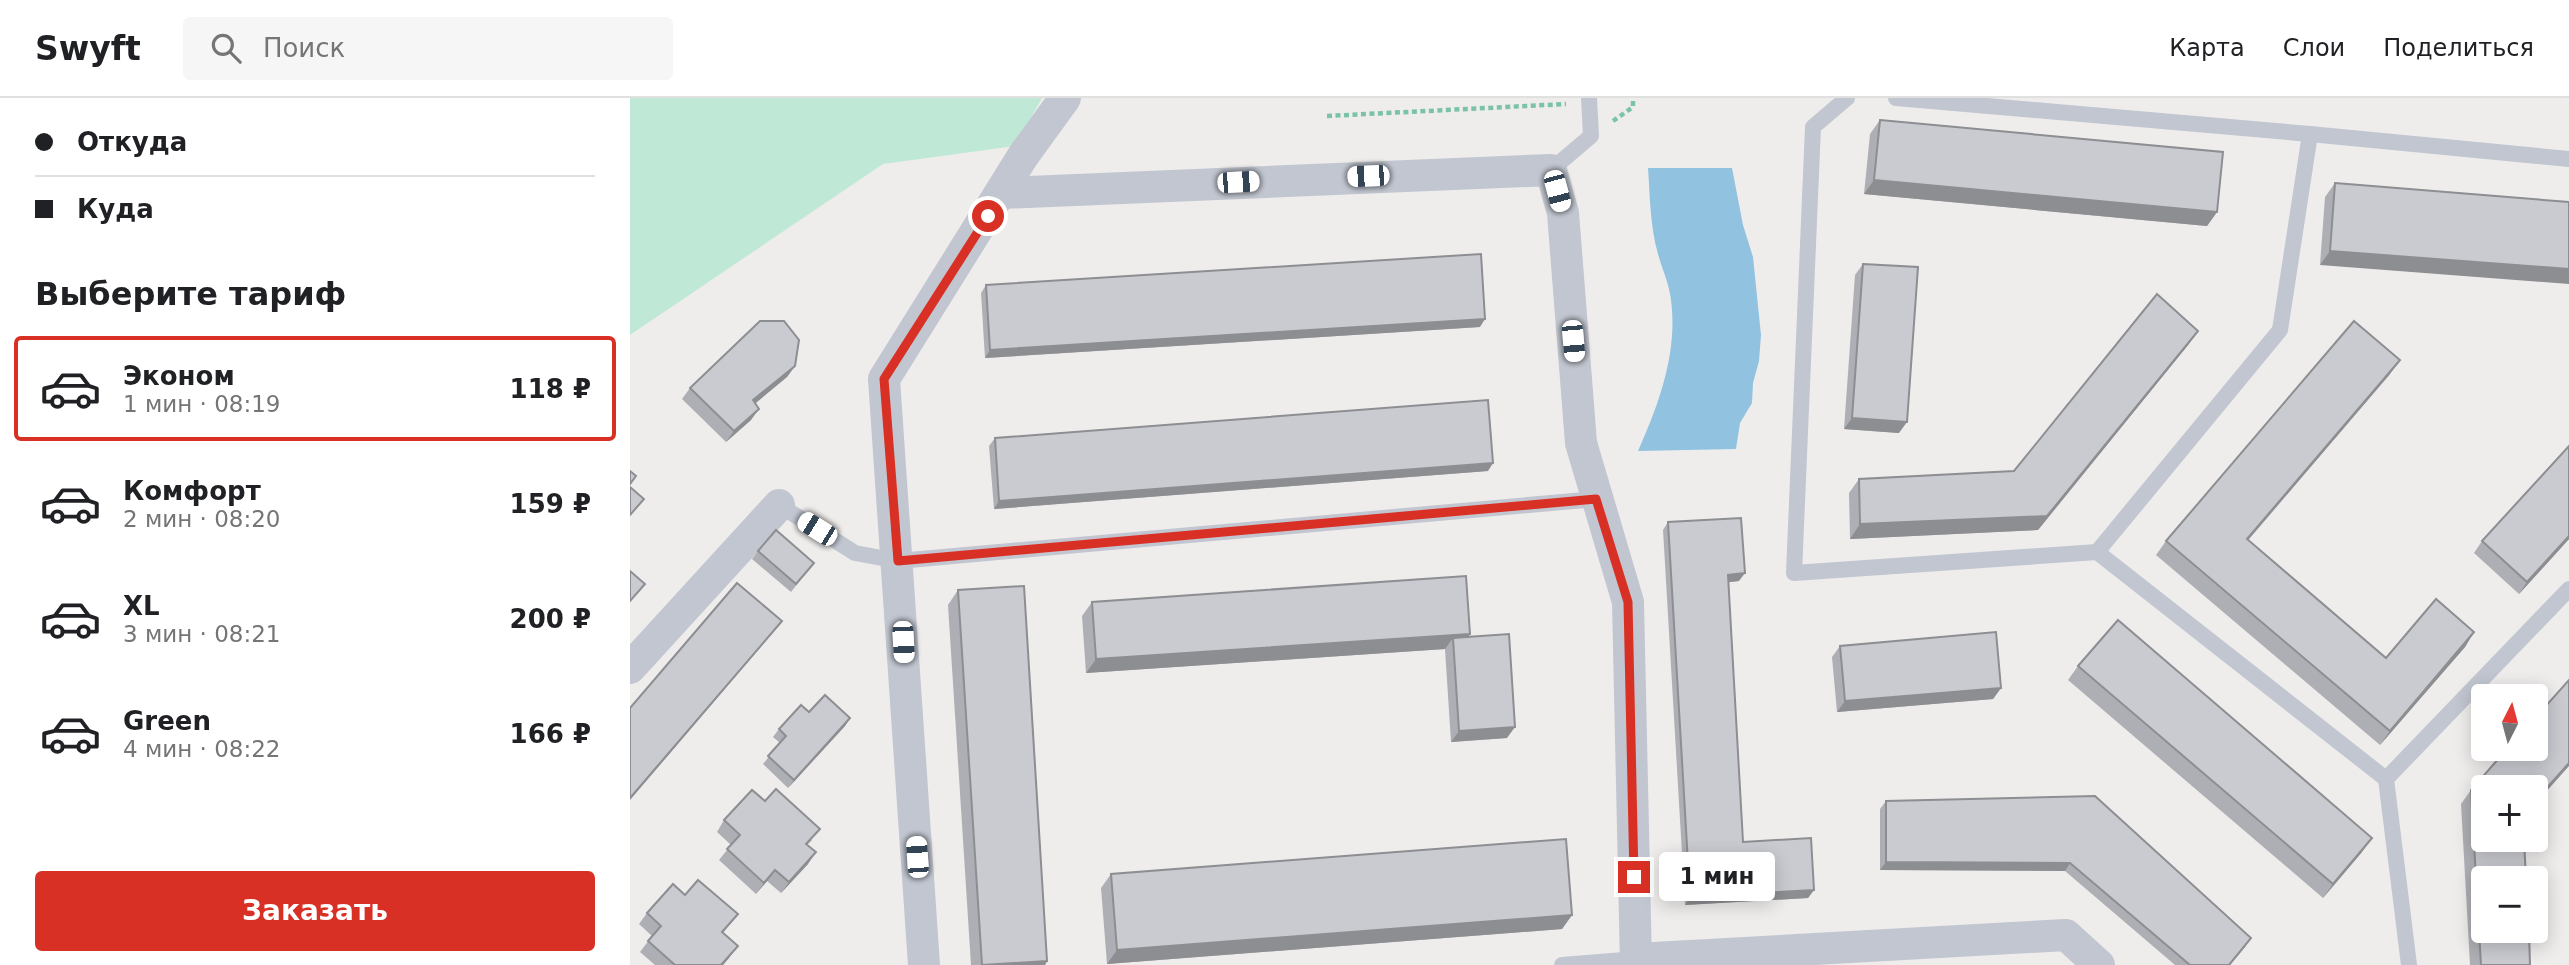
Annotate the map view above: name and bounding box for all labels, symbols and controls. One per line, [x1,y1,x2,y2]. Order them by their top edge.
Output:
search box [183,17,673,80]
text: Swyft [35,29,141,68]
icon: search [207,29,245,67]
text: Поиск [263,33,345,63]
text: Карта [2169,34,2245,62]
text: Слои [2283,34,2345,62]
text: Поделиться [2383,34,2534,62]
text: Откуда [77,127,187,157]
car [1347,165,1390,187]
car [1542,168,1573,214]
car [1217,170,1260,194]
text: Куда [77,194,154,224]
route start [972,200,1004,232]
text: Выберите тариф [35,275,346,313]
car [1561,319,1586,363]
icon: car [39,357,102,420]
text: Эконом [123,361,235,391]
text: 118 ₽ [510,374,591,404]
text: 1 мин · 08:19 [123,391,281,417]
icon: car [39,472,102,535]
text: Комфорт [123,476,261,506]
text: 159 ₽ [510,489,591,519]
text: 2 мин · 08:20 [123,506,281,532]
car [794,509,841,549]
icon: car [39,587,102,650]
text: XL [123,591,160,621]
text: 200 ₽ [510,604,591,634]
car [892,620,915,664]
text: 3 мин · 08:21 [123,621,281,647]
north arrow [2471,684,2548,761]
map controls [2471,684,2548,943]
icon: car [39,702,102,765]
text: Green [123,706,211,736]
text: 166 ₽ [510,719,591,749]
text: 4 мин · 08:22 [123,736,281,762]
button: + [2471,775,2548,852]
car [906,835,929,879]
callout: 1 мин [1658,852,1774,902]
route end [1618,861,1650,893]
text: 1 мин [1680,863,1754,889]
button: − [2471,866,2548,943]
button: Заказать [35,871,595,951]

